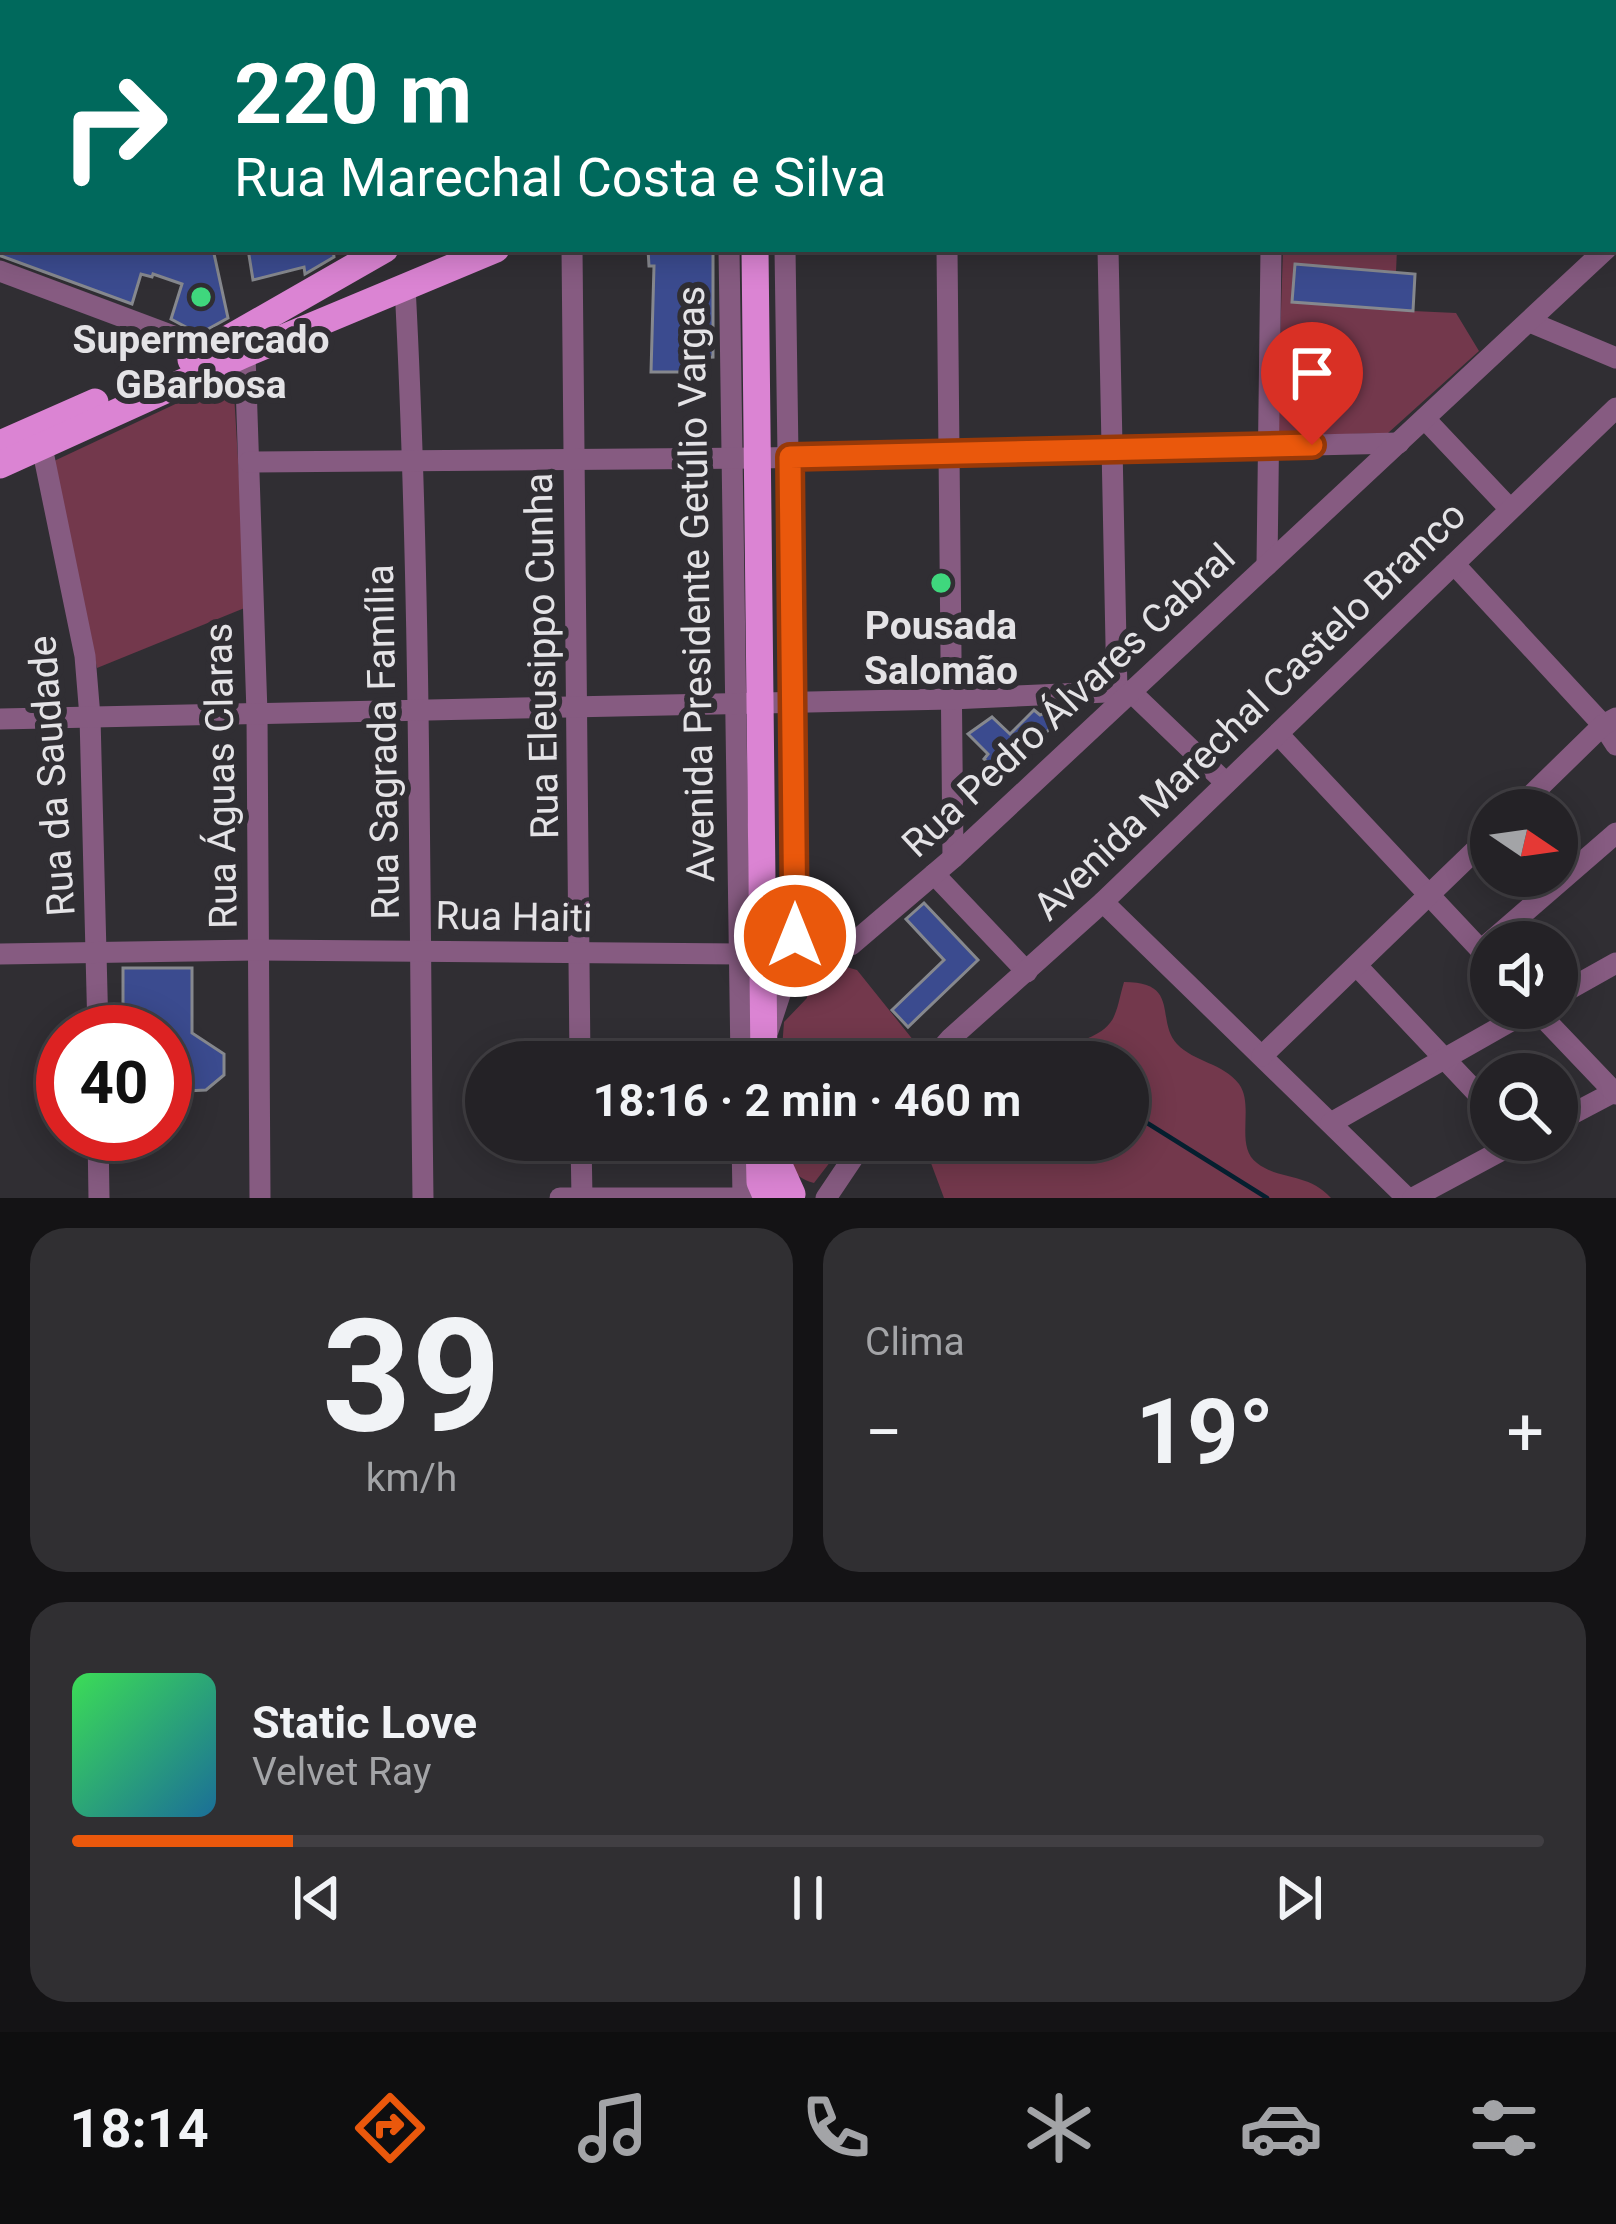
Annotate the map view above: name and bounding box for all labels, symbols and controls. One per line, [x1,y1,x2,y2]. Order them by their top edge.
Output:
text: 220 m [234,45,472,144]
icon: right [36,48,192,204]
text: Rua Marechal Costa e Silva [234,146,886,209]
marker: Supermercado GBarbosa [188,284,214,310]
street label: Avenida Presidente Getúlio Vargas [668,285,724,883]
place label: Supermercado GBarbosa [72,317,330,408]
pin [1261,322,1363,445]
icon: arrive [1279,340,1345,406]
street label: Rua Eleusippo Cunha [516,472,568,840]
street label: Avenida Marechal Castelo Branco [1024,492,1475,930]
street label: Rua Pedro Álvares Cabral [893,535,1245,867]
street label: Rua Sagrada Família [357,564,409,920]
marker: Pousada Salomão [928,570,954,596]
place label: Pousada Salomão [864,603,1018,694]
street label: Rua Águas Claras [195,623,247,929]
street label: Rua da Saudade [19,634,85,918]
north arrow [1470,789,1578,897]
map controls [1470,789,1578,1161]
position arrow [732,873,858,999]
street label: Rua Haiti [435,893,593,941]
button: sound [1470,921,1578,1029]
speed limit sign: 40 [36,1005,192,1161]
button: search [1470,1053,1578,1161]
text: 18:16 · 2 min · 460 m [593,1074,1021,1127]
text: 39 [322,1285,501,1468]
text: Clima [865,1319,965,1365]
text: 19° [1135,1380,1274,1485]
text: − [865,1394,903,1471]
text: + [1507,1394,1544,1471]
text: km/h [366,1455,457,1501]
text: Static Love [252,1696,477,1749]
text: Velvet Ray [252,1749,431,1795]
icon: previous [284,1865,350,1931]
icon: pause [775,1865,841,1931]
icon: next [1266,1865,1332,1931]
icon: directions [348,2086,432,2170]
icon: music [571,2086,655,2170]
icon: phone [794,2086,878,2170]
icon: climate [1017,2086,1101,2170]
icon: car [1239,2086,1323,2170]
icon: filters [1462,2086,1546,2170]
text: 18:14 [69,2097,209,2160]

